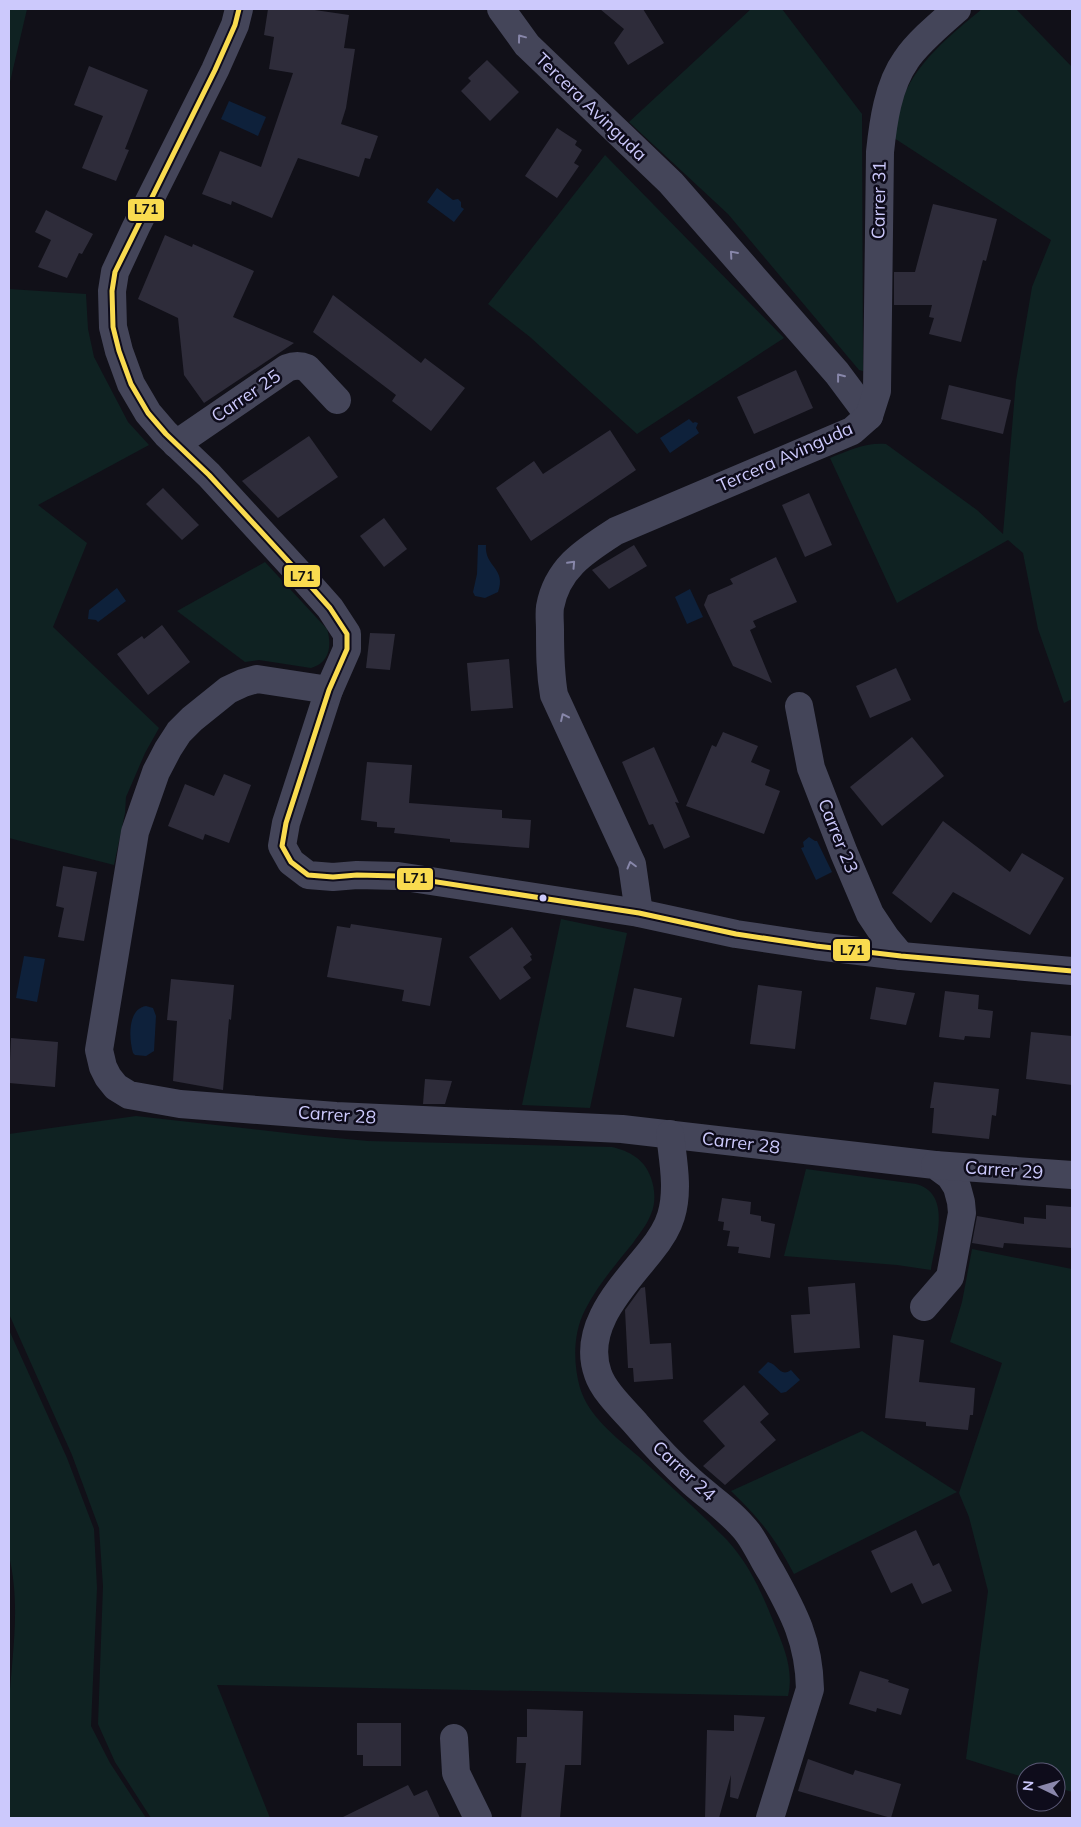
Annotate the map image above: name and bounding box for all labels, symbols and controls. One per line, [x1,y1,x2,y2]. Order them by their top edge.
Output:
one-way arrow [519,35,527,44]
street label: Tercera Avinguda [531,48,652,166]
street label: Carrer 31 [866,161,891,239]
line badge: L71 [127,198,165,222]
text: L71 [134,200,158,218]
one-way arrow [730,251,739,260]
street label: Carrer 25 [207,364,285,427]
one-way arrow [837,374,845,383]
street label: Tercera Avinguda [713,416,856,497]
one-way arrow [566,561,575,570]
line badge: L71 [283,564,321,588]
text: L71 [290,567,314,585]
one-way arrow [560,713,571,722]
street label: Carrer 23 [813,795,864,876]
one-way arrow [627,861,637,869]
line badge: L71 [396,867,434,891]
text: L71 [403,869,427,887]
unlabelled marker [538,893,548,903]
line badge: L71 [832,938,871,962]
text: L71 [840,941,864,959]
street label: Carrer 28 [297,1100,377,1129]
street label: Carrer 28 [701,1126,781,1159]
street label: Carrer 29 [964,1155,1044,1184]
street label: Carrer 24 [648,1435,721,1506]
north arrow [1016,1762,1066,1812]
text: N [1019,1780,1037,1792]

